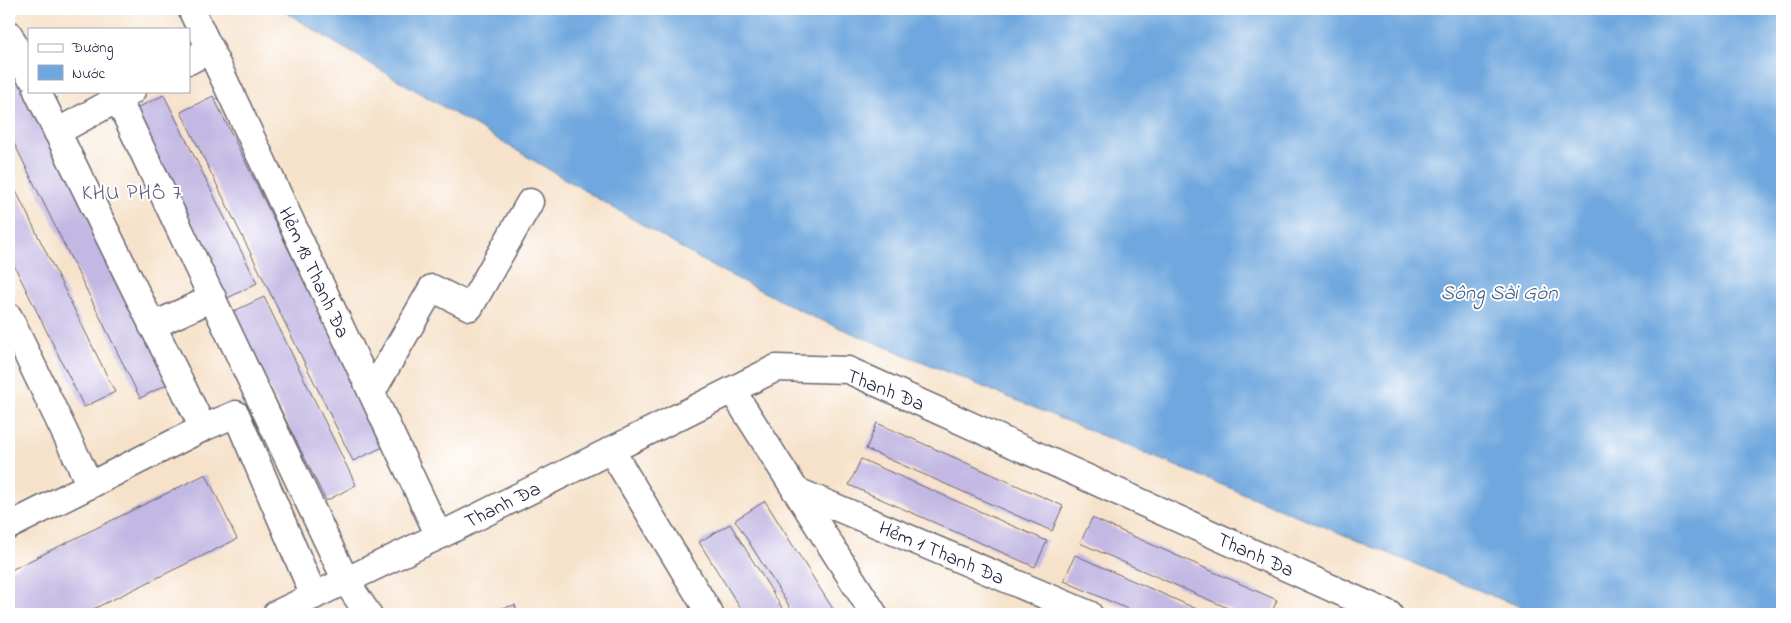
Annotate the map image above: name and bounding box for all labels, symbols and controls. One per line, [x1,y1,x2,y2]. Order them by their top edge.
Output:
legend [28,28,190,92]
text: Đường [71,37,114,60]
text: Nước [72,63,105,85]
district label: KHU PHỐ 7 [82,179,182,209]
street label: Hẻm 18 Thanh Đa [270,203,356,343]
water label: Sông Sài Gòn [1440,279,1558,310]
street label: Thanh Đa [842,363,928,420]
street label: Thanh Đa [460,475,546,537]
street label: Hẻm 1 Thanh Đa [874,515,1008,594]
street label: Thanh Đa [1212,526,1298,586]

